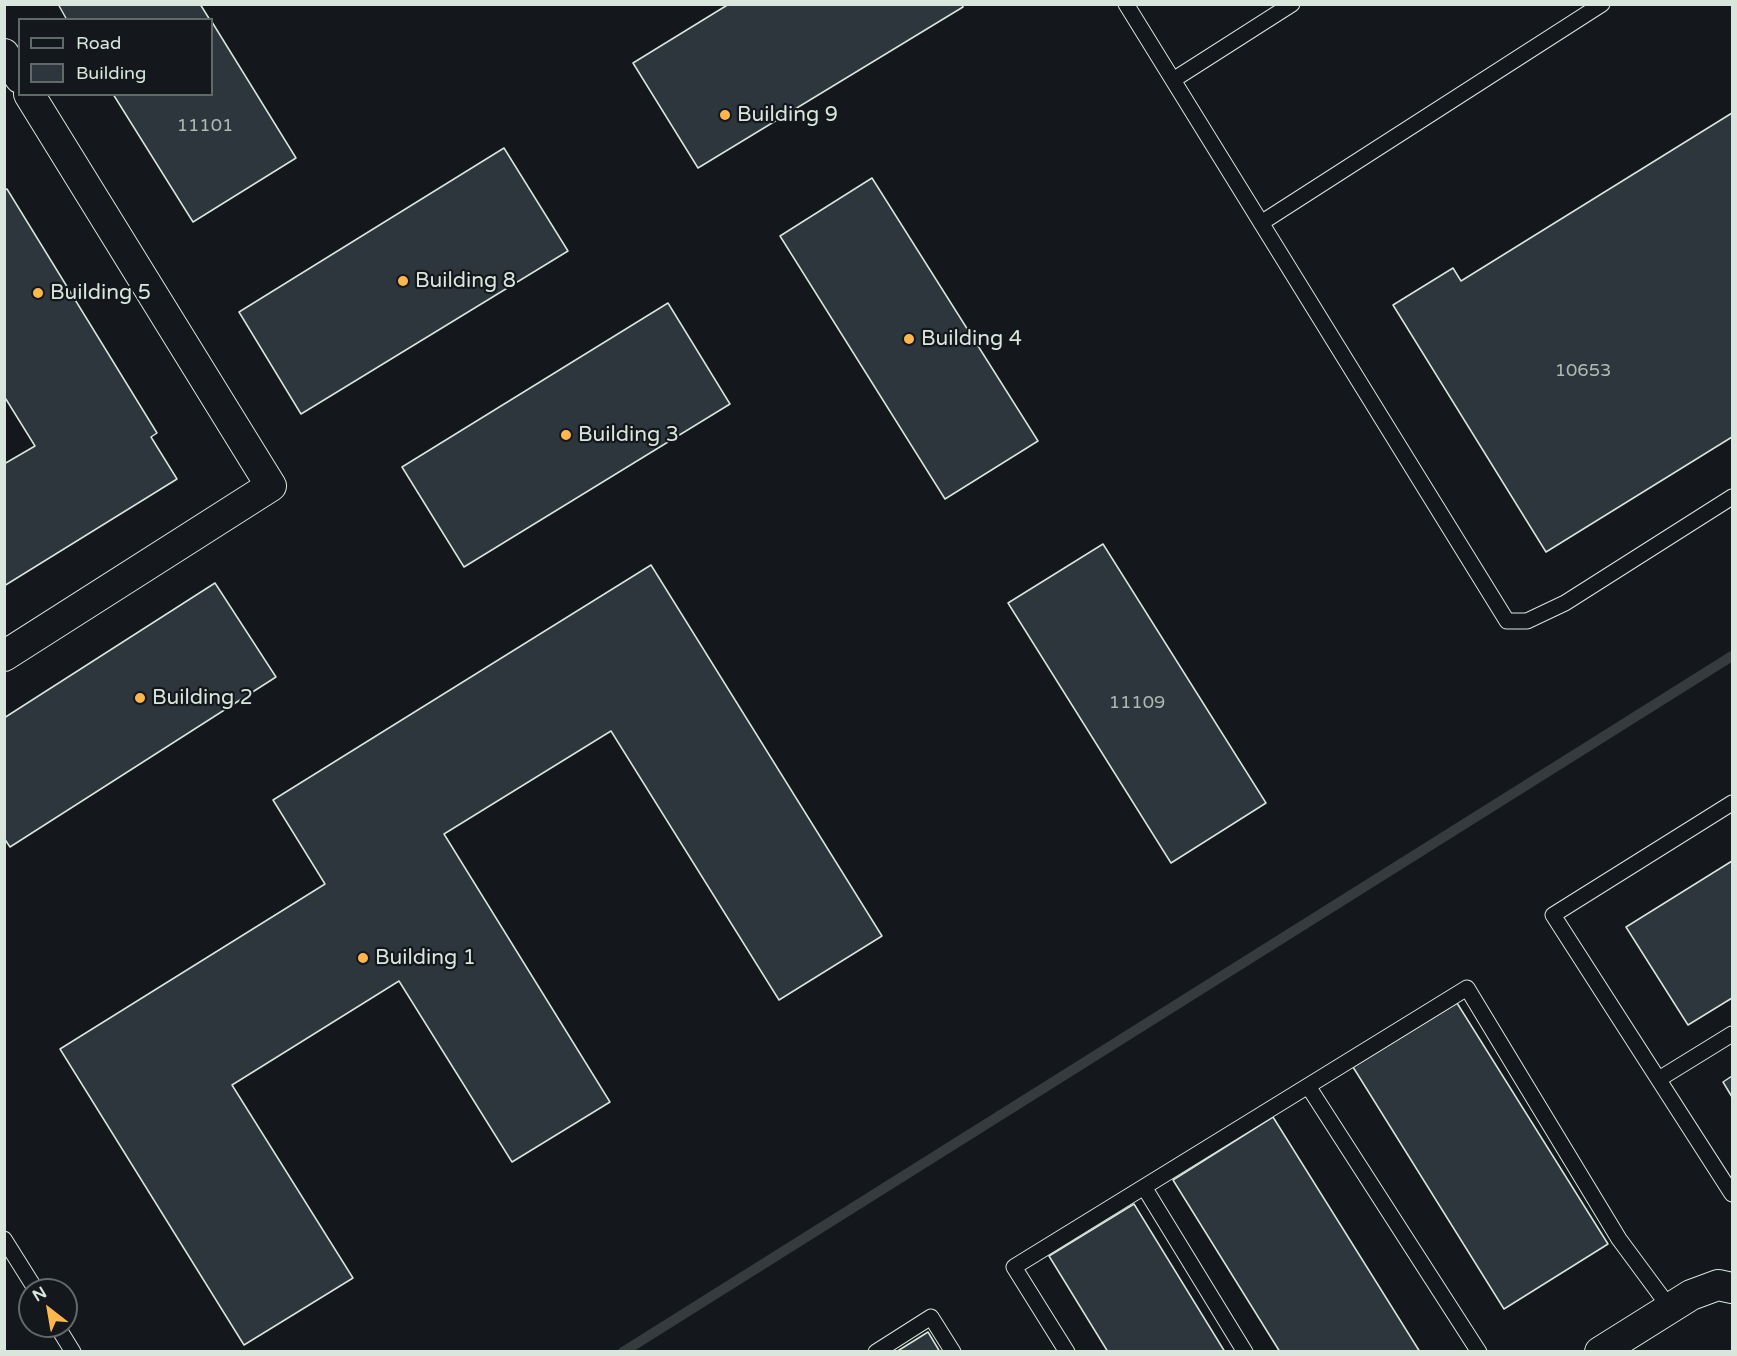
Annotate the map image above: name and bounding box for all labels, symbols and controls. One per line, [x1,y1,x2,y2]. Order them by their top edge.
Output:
legend [18,18,213,96]
text: Road [76,32,121,54]
text: Building [76,62,146,84]
place label: Building 9 [737,102,838,128]
marker: Building 9 [718,108,732,122]
house number: 11101 [177,115,233,137]
place label: Building 8 [415,268,516,294]
marker: Building 8 [396,274,410,288]
place label: Building 5 [50,280,151,306]
marker: Building 5 [31,286,45,300]
place label: Building 4 [921,326,1022,352]
marker: Building 4 [902,332,916,346]
house number: 10653 [1555,360,1611,382]
place label: Building 3 [578,422,679,448]
marker: Building 3 [559,428,573,442]
place label: Building 2 [152,685,253,711]
marker: Building 2 [133,691,147,705]
house number: 11109 [1109,692,1165,714]
place label: Building 1 [375,945,476,971]
marker: Building 1 [356,951,370,965]
north arrow [18,1278,78,1338]
text: N [29,1282,50,1306]

